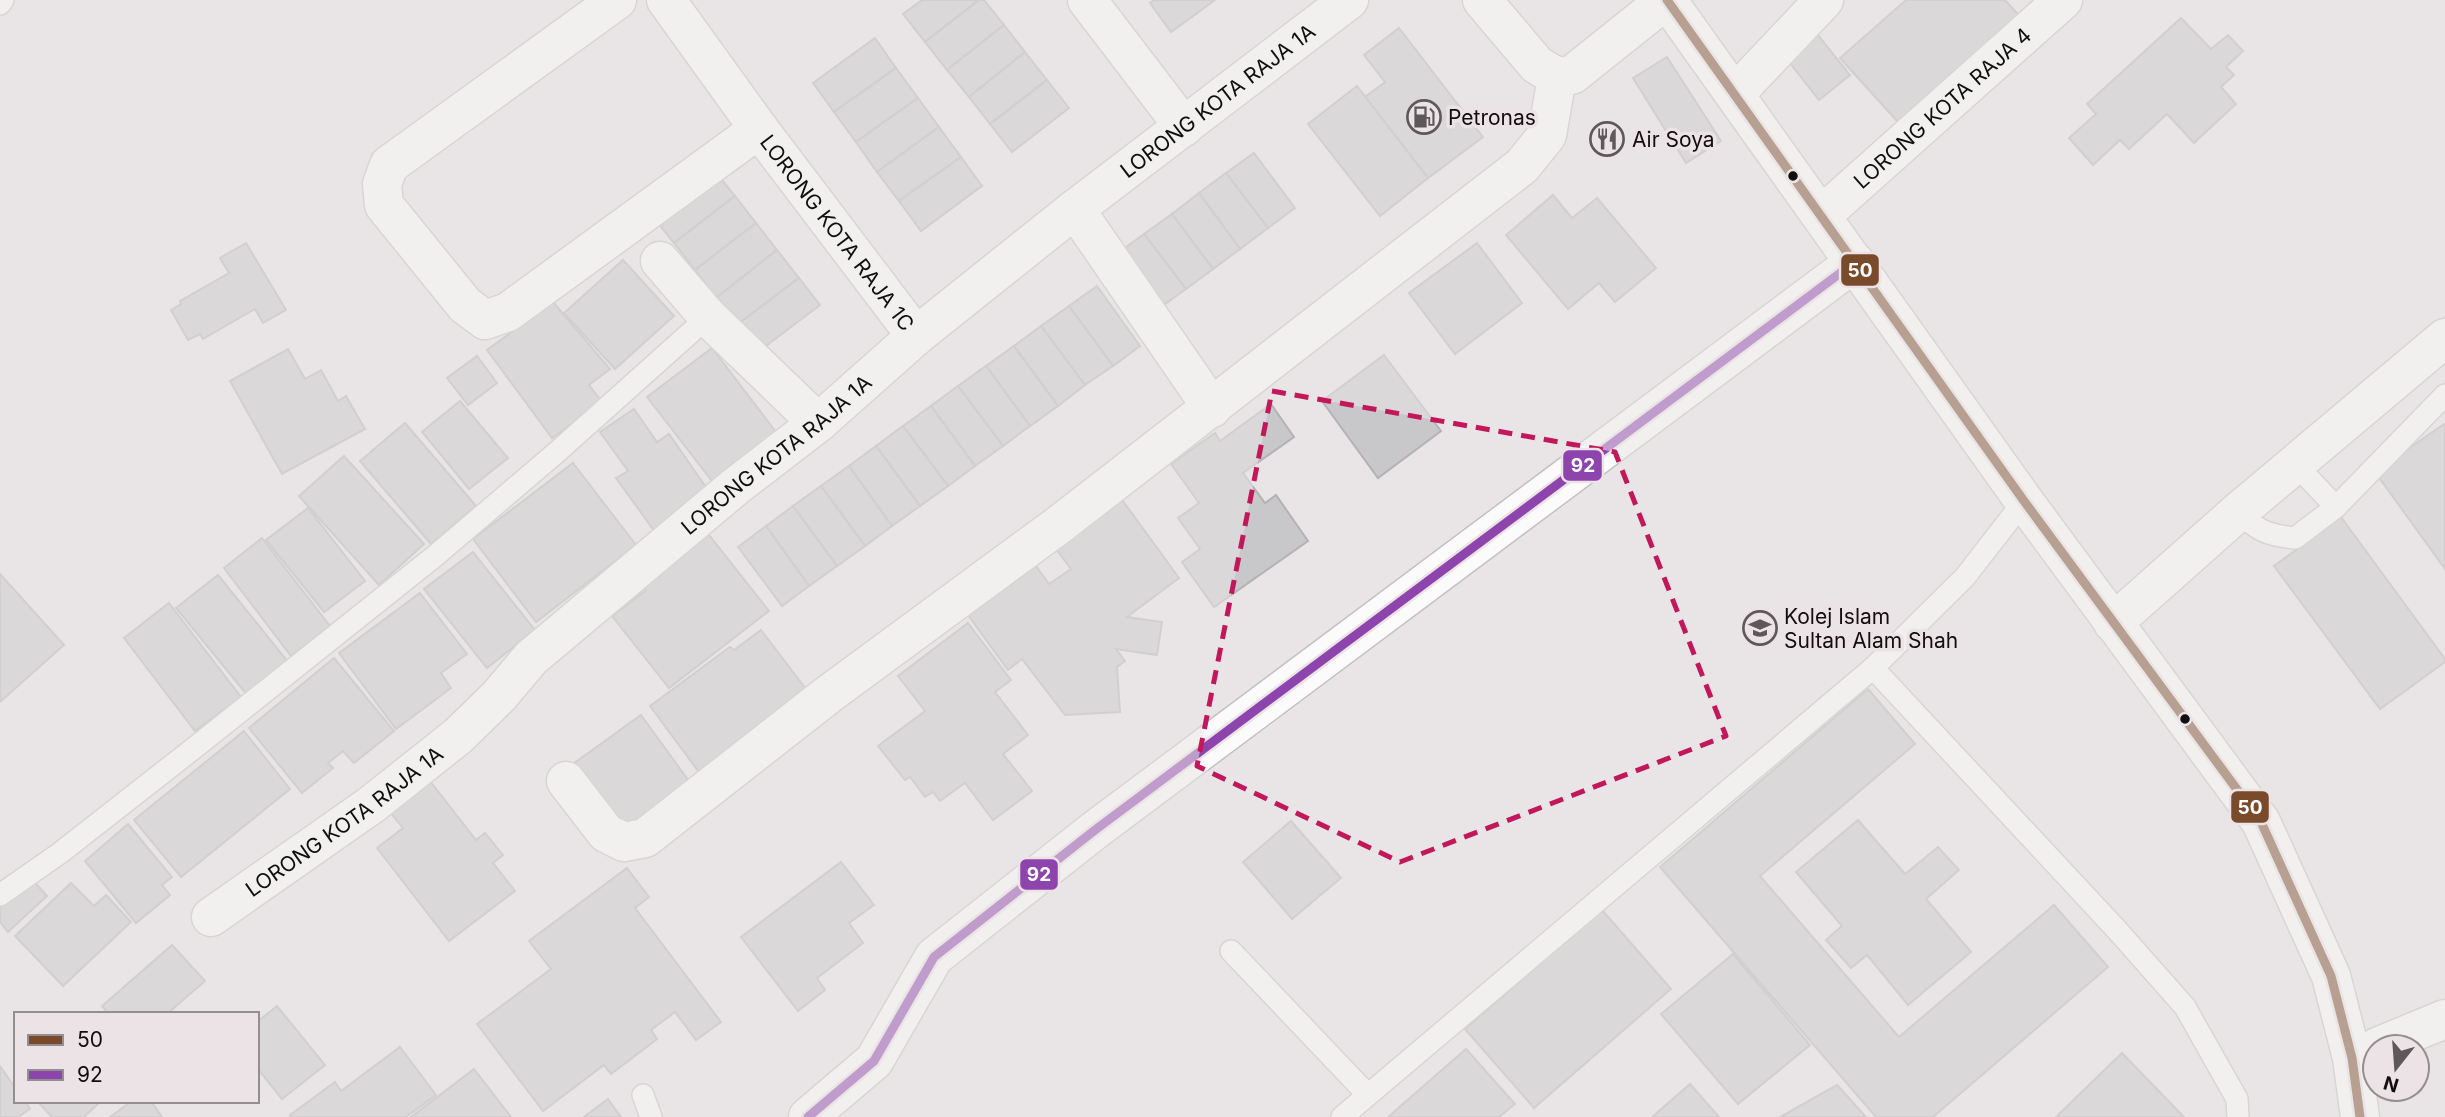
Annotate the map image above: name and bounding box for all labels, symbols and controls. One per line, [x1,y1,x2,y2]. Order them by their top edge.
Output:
street label: LORONG KOTA RAJA 1A [1115,18,1320,183]
street label: LORONG KOTA RAJA 4 [1848,22,2036,193]
fuel station icon: Petronas [1405,98,1443,136]
place label: Petronas [1448,105,1536,130]
restaurant icon: Air Soya [1588,120,1626,158]
place label: Air Soya [1632,127,1715,152]
street label: LORONG KOTA RAJA 1C [755,130,920,335]
unlabelled marker [1786,169,1800,183]
line badge: 50 [1840,253,1880,287]
text: 50 [1848,259,1872,282]
street label: LORONG KOTA RAJA 1A [676,369,876,539]
line badge: 92 [1562,449,1603,482]
text: 92 [1571,454,1595,477]
place label: Kolej Islam Sultan Alam Shah [1784,604,1958,653]
school or university icon: Kolej Islam Sultan Alam Shah [1741,609,1779,647]
unlabelled marker [2178,712,2192,726]
street label: LORONG KOTA RAJA 1A [241,741,448,902]
line badge: 50 [2230,790,2270,824]
text: 50 [2238,796,2262,819]
line badge: 92 [1019,858,1059,891]
text: 92 [1027,863,1051,886]
legend [14,1012,259,1103]
text: 50 [77,1027,103,1052]
north arrow [2361,1033,2431,1103]
text: 92 [77,1062,103,1087]
text: N [2381,1071,2401,1097]

